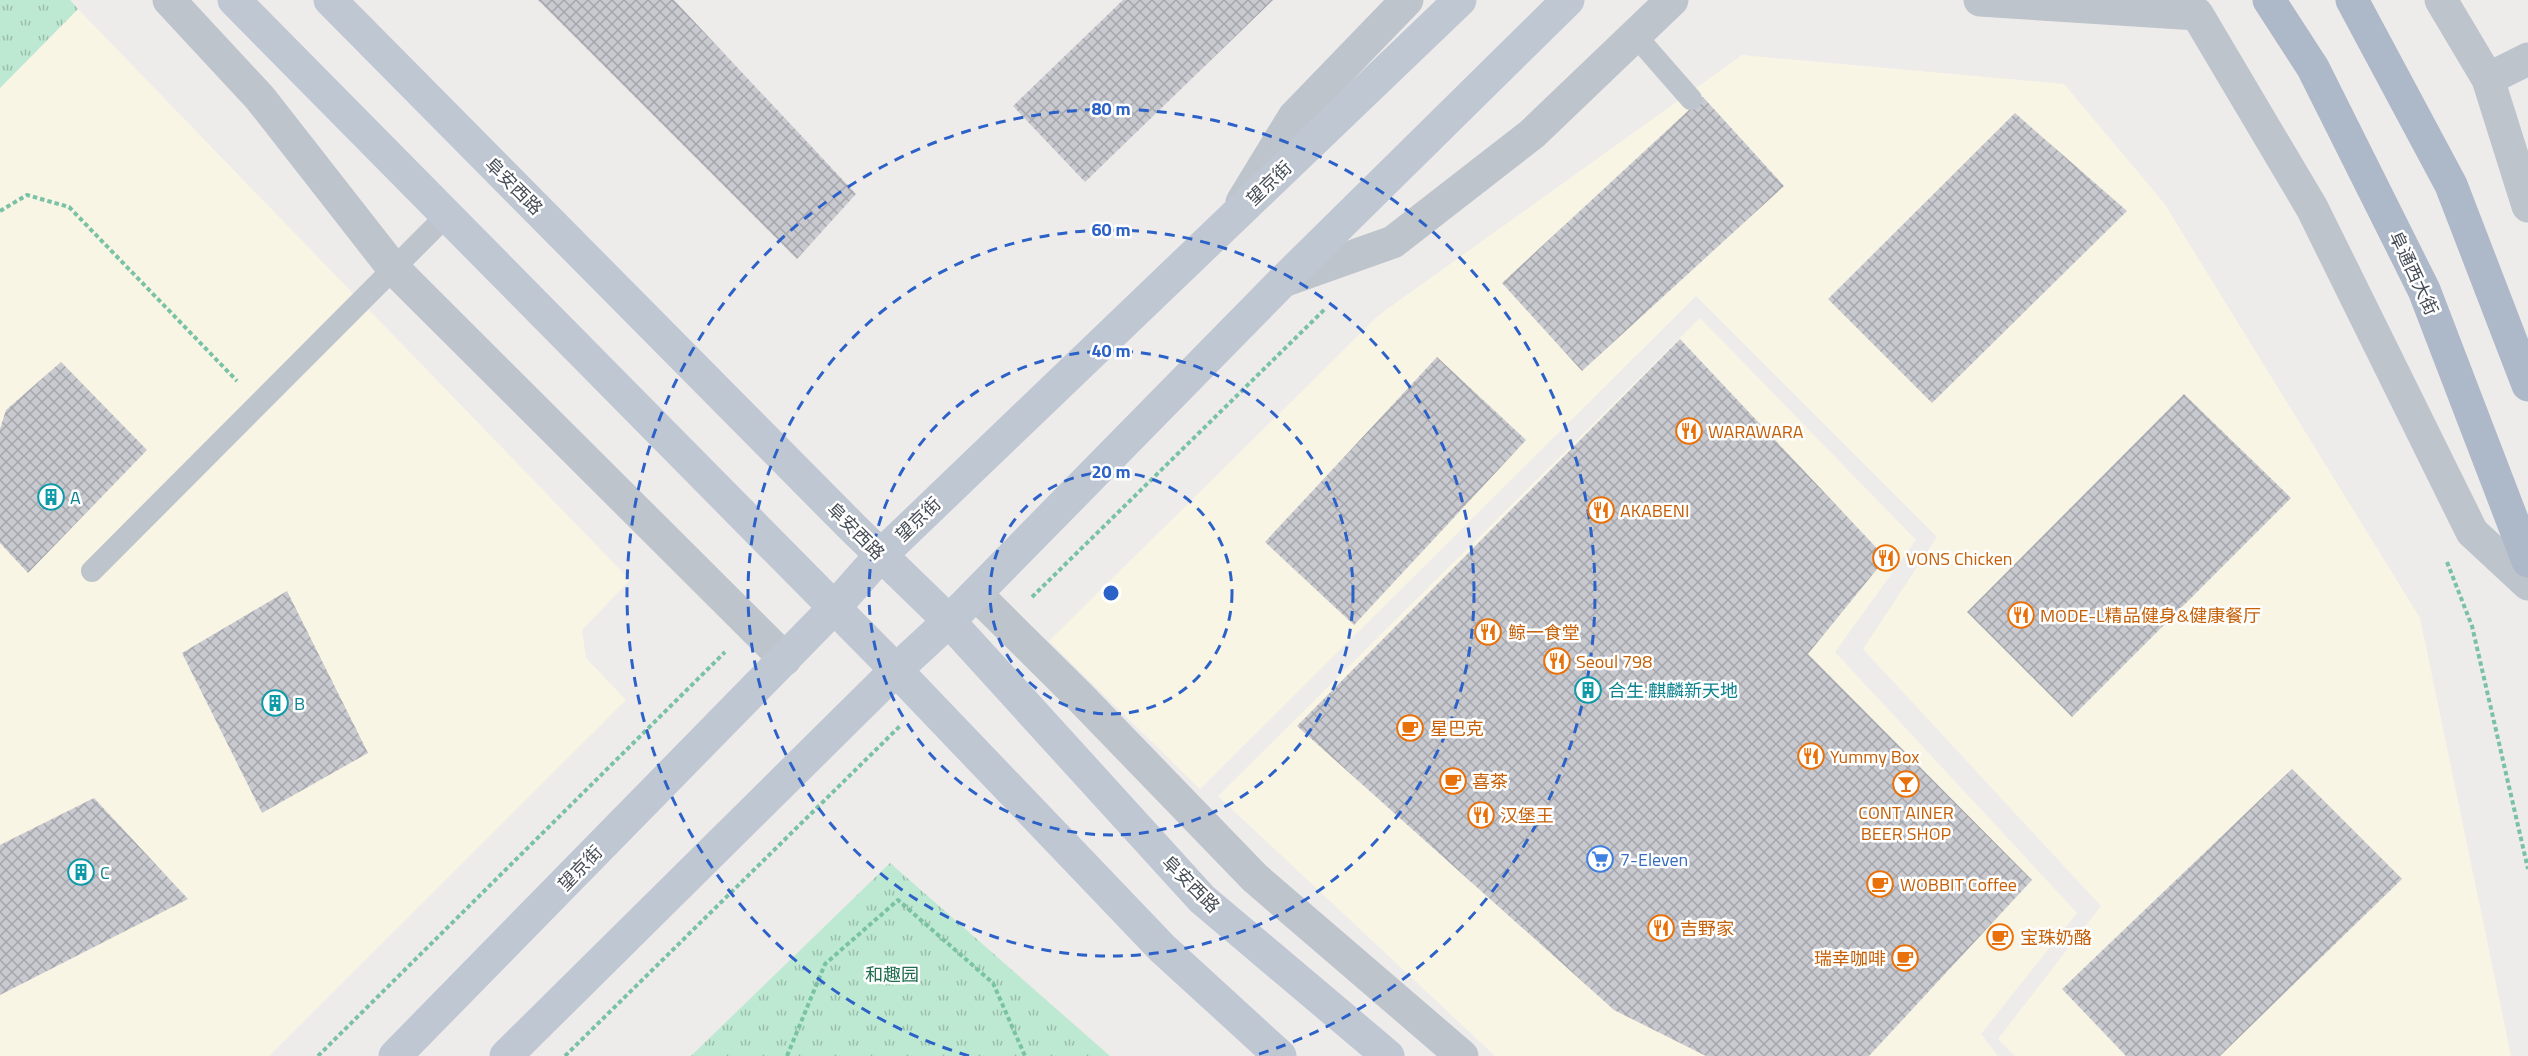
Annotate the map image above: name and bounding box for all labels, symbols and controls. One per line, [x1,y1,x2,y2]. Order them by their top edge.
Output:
text: 80 m [1091,95,1131,122]
street label: 阜安西路 [479,151,549,221]
street label: 望京街 [1240,155,1298,211]
text: 60 m [1091,216,1131,243]
street label: 阜通西大街 [2383,227,2445,319]
text: 40 m [1091,337,1131,364]
restaurant icon: WARAWARA [1674,416,1704,446]
place label: WARAWARA [1708,418,1804,445]
text: 20 m [1091,458,1131,485]
building icon: A [36,482,66,512]
place label: A [70,484,81,511]
street label: 望京街 [889,491,947,547]
restaurant icon: AKABENI [1586,495,1616,525]
street label: 阜安西路 [821,496,891,566]
place label: AKABENI [1620,497,1689,524]
restaurant icon: VONS Chicken [1871,543,1901,573]
place label: VONS Chicken [1906,545,2012,572]
centre of rings [1101,583,1121,603]
restaurant icon: MODE-L精品健身&健康餐厅 [2006,600,2036,630]
place label: MODE-L精品健身&健康餐厅 [2040,602,2261,629]
restaurant icon: 鲸一食堂 [1473,617,1503,647]
place label: 鲸一食堂 [1508,619,1580,646]
restaurant icon: Seoul 798 [1542,646,1572,676]
place label: Seoul 798 [1576,648,1652,675]
building icon: 合生·麒麟新天地 [1573,675,1603,705]
place label: 合生·麒麟新天地 [1608,677,1738,704]
building icon: B [260,688,290,718]
place label: B [294,690,305,717]
cafe icon: 星巴克 [1395,713,1425,743]
place label: 星巴克 [1430,715,1484,742]
restaurant icon: Yummy Box [1796,741,1826,771]
place label: Yummy Box [1830,743,1919,770]
cafe icon: 喜茶 [1438,766,1468,796]
place label: 喜茶 [1472,768,1508,795]
bar icon: CONT AINER BEER SHOP [1891,769,1921,799]
place label: CONT AINER BEER SHOP [1858,799,1954,847]
restaurant icon: 汉堡王 [1466,800,1496,830]
place label: 汉堡王 [1500,802,1554,829]
street label: 望京街 [552,839,608,897]
supermarket icon: 7-Eleven [1585,844,1615,874]
place label: 7-Eleven [1620,846,1688,873]
street label: 阜安西路 [1156,849,1226,919]
building icon: C [66,857,96,887]
place label: C [100,859,110,886]
cafe icon: WOBBIT Coffee [1865,869,1895,899]
place label: WOBBIT Coffee [1900,871,2017,898]
restaurant icon: 吉野家 [1646,913,1676,943]
place label: 吉野家 [1680,915,1734,942]
cafe icon: 宝珠奶酪 [1985,922,2015,952]
place label: 宝珠奶酪 [2020,924,2092,951]
cafe icon: 瑞幸咖啡 [1890,943,1920,973]
place label: 瑞幸咖啡 [1814,945,1886,972]
park label: 和趣园 [865,961,919,988]

